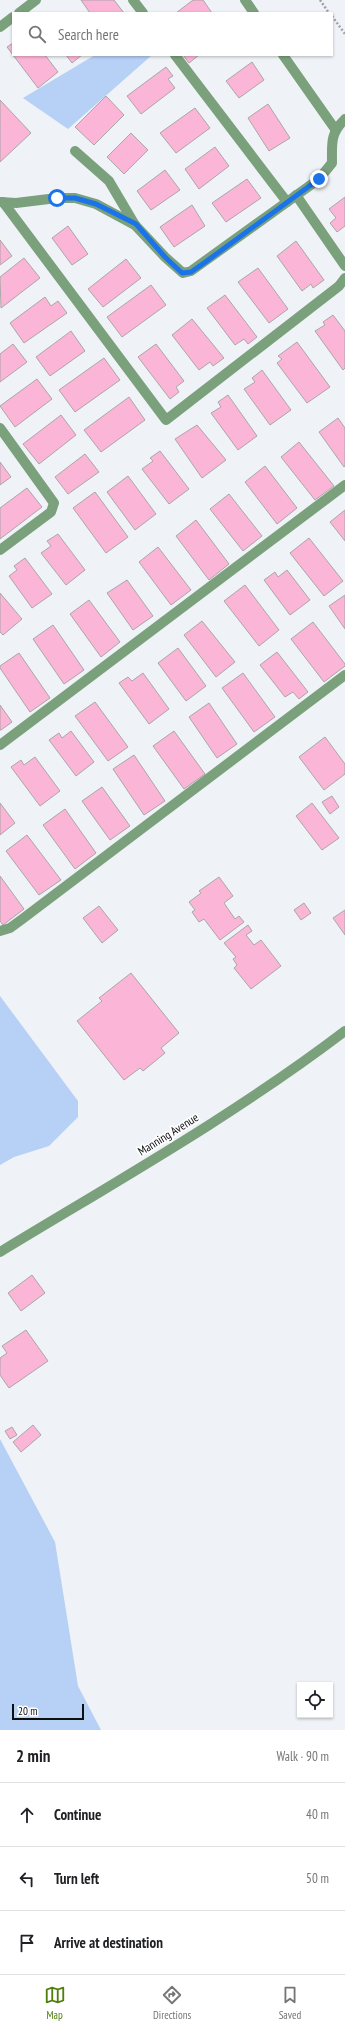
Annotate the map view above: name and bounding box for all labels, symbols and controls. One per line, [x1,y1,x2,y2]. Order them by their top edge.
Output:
search box [12,12,333,56]
icon: search [26,23,48,45]
text: Search here [58,25,119,44]
route end [310,170,328,188]
route start [48,189,66,207]
street label: Manning Avenue [135,1109,201,1159]
map controls [297,1682,333,1718]
button: locate [297,1682,333,1718]
scale bar [12,1702,84,1721]
text: 20 m [18,1704,37,1718]
text: 2 min [16,1745,50,1767]
text: Walk · 90 m [277,1748,329,1765]
icon: ahead [16,1804,38,1826]
text: Continue [54,1805,101,1824]
text: 40 m [306,1806,329,1823]
icon: left [16,1868,38,1890]
text: Turn left [54,1869,99,1888]
text: 50 m [306,1870,329,1887]
icon: arrive [16,1932,38,1954]
text: Arrive at destination [54,1933,163,1952]
tab: Map [44,1984,66,2022]
tab: Directions [153,1984,191,2022]
tab: Saved [279,1984,301,2022]

